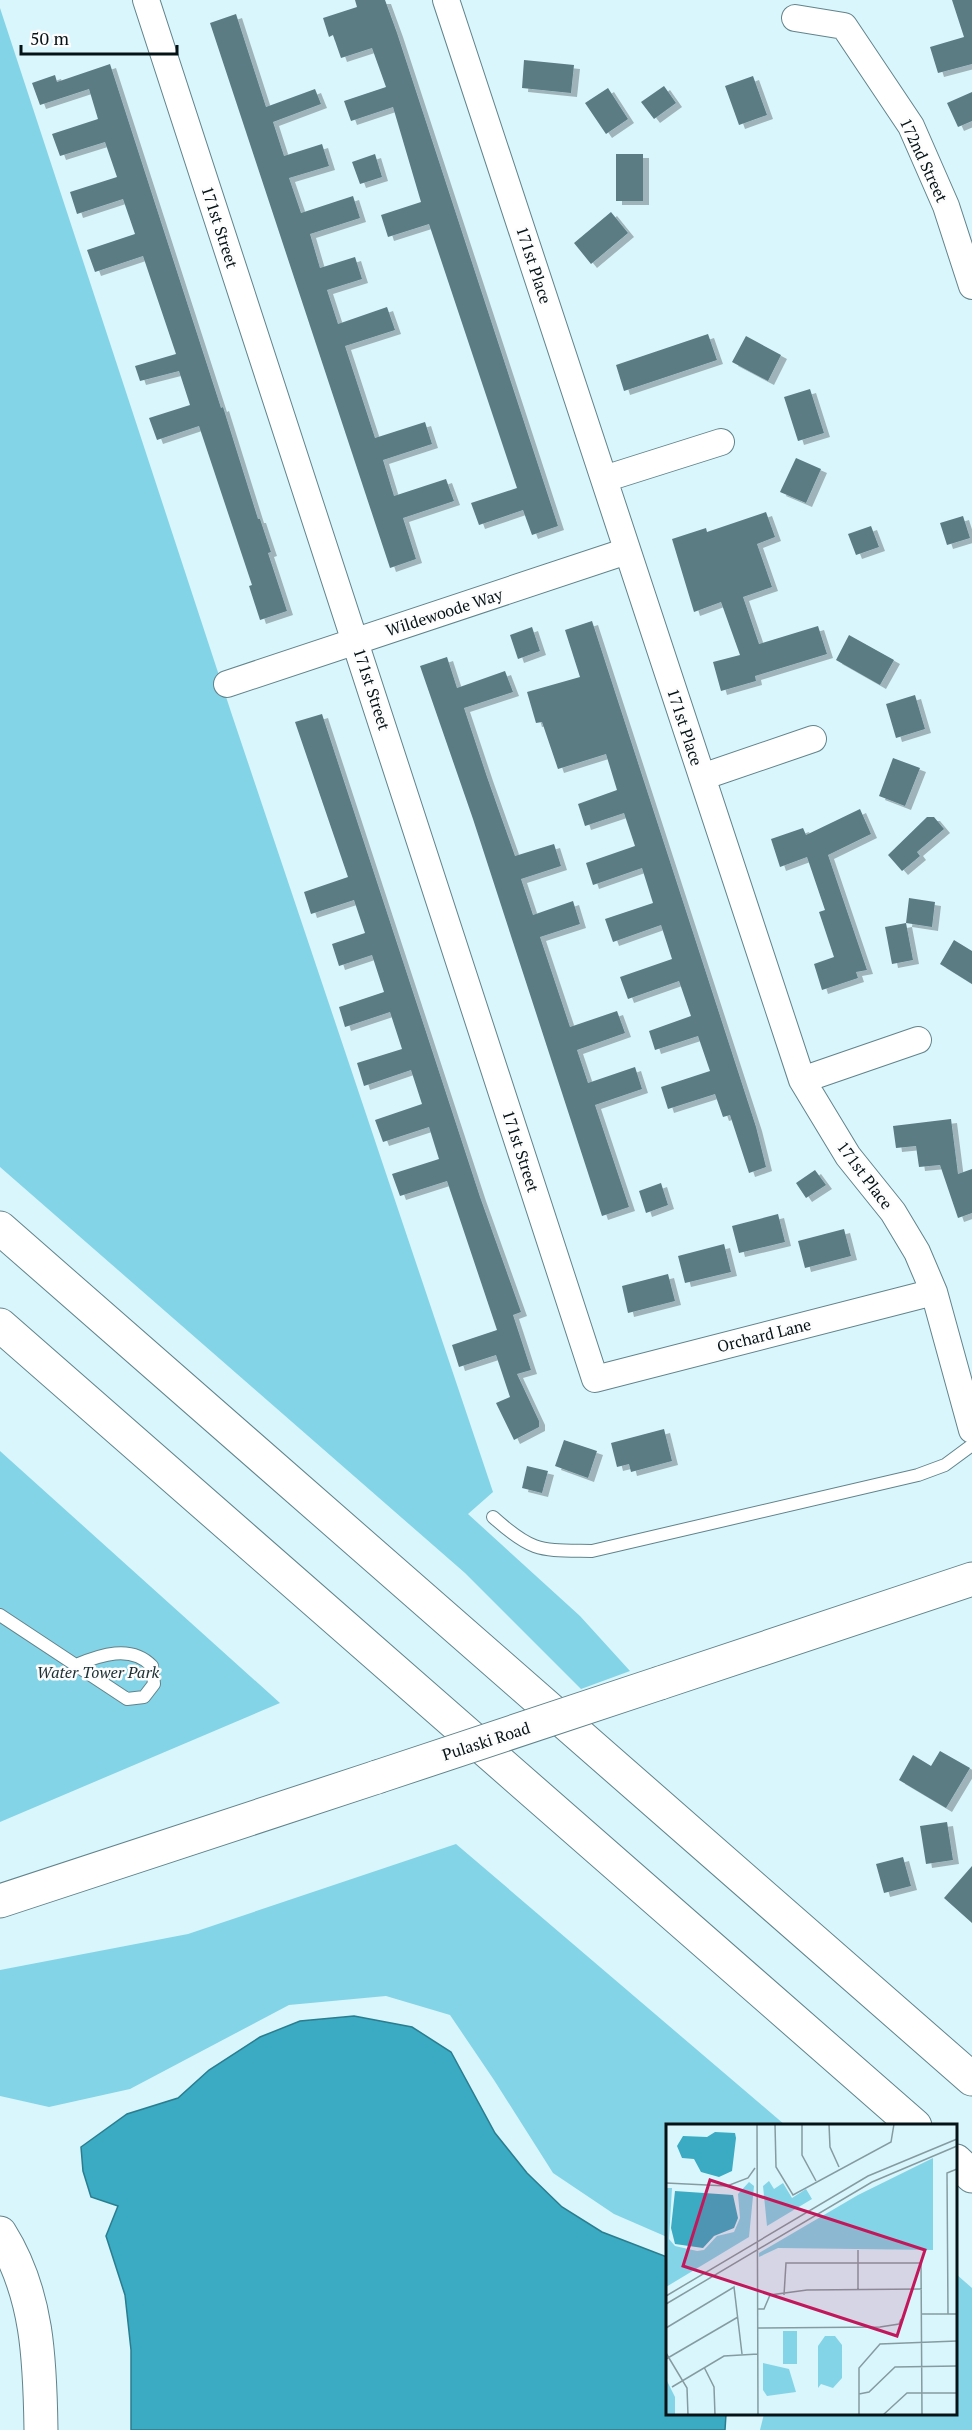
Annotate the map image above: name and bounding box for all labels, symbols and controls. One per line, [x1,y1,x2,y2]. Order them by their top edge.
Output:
scale bar [21,18,177,56]
text: 50 m [30,26,70,50]
street label: 172nd Street [895,114,953,206]
street label: 171st Street [196,183,244,271]
street label: 171st Place [511,224,557,306]
street label: Wildewoode Way [383,582,506,641]
street label: 171st Street [348,645,396,733]
street label: 171st Place [662,686,708,768]
street label: 171st Street [497,1107,545,1195]
street label: 171st Place [832,1136,898,1214]
street label: Orchard Lane [715,1313,813,1357]
park label: Water Tower Park [37,1661,160,1683]
street label: Pulaski Road [439,1716,533,1766]
inset map [666,2124,957,2415]

